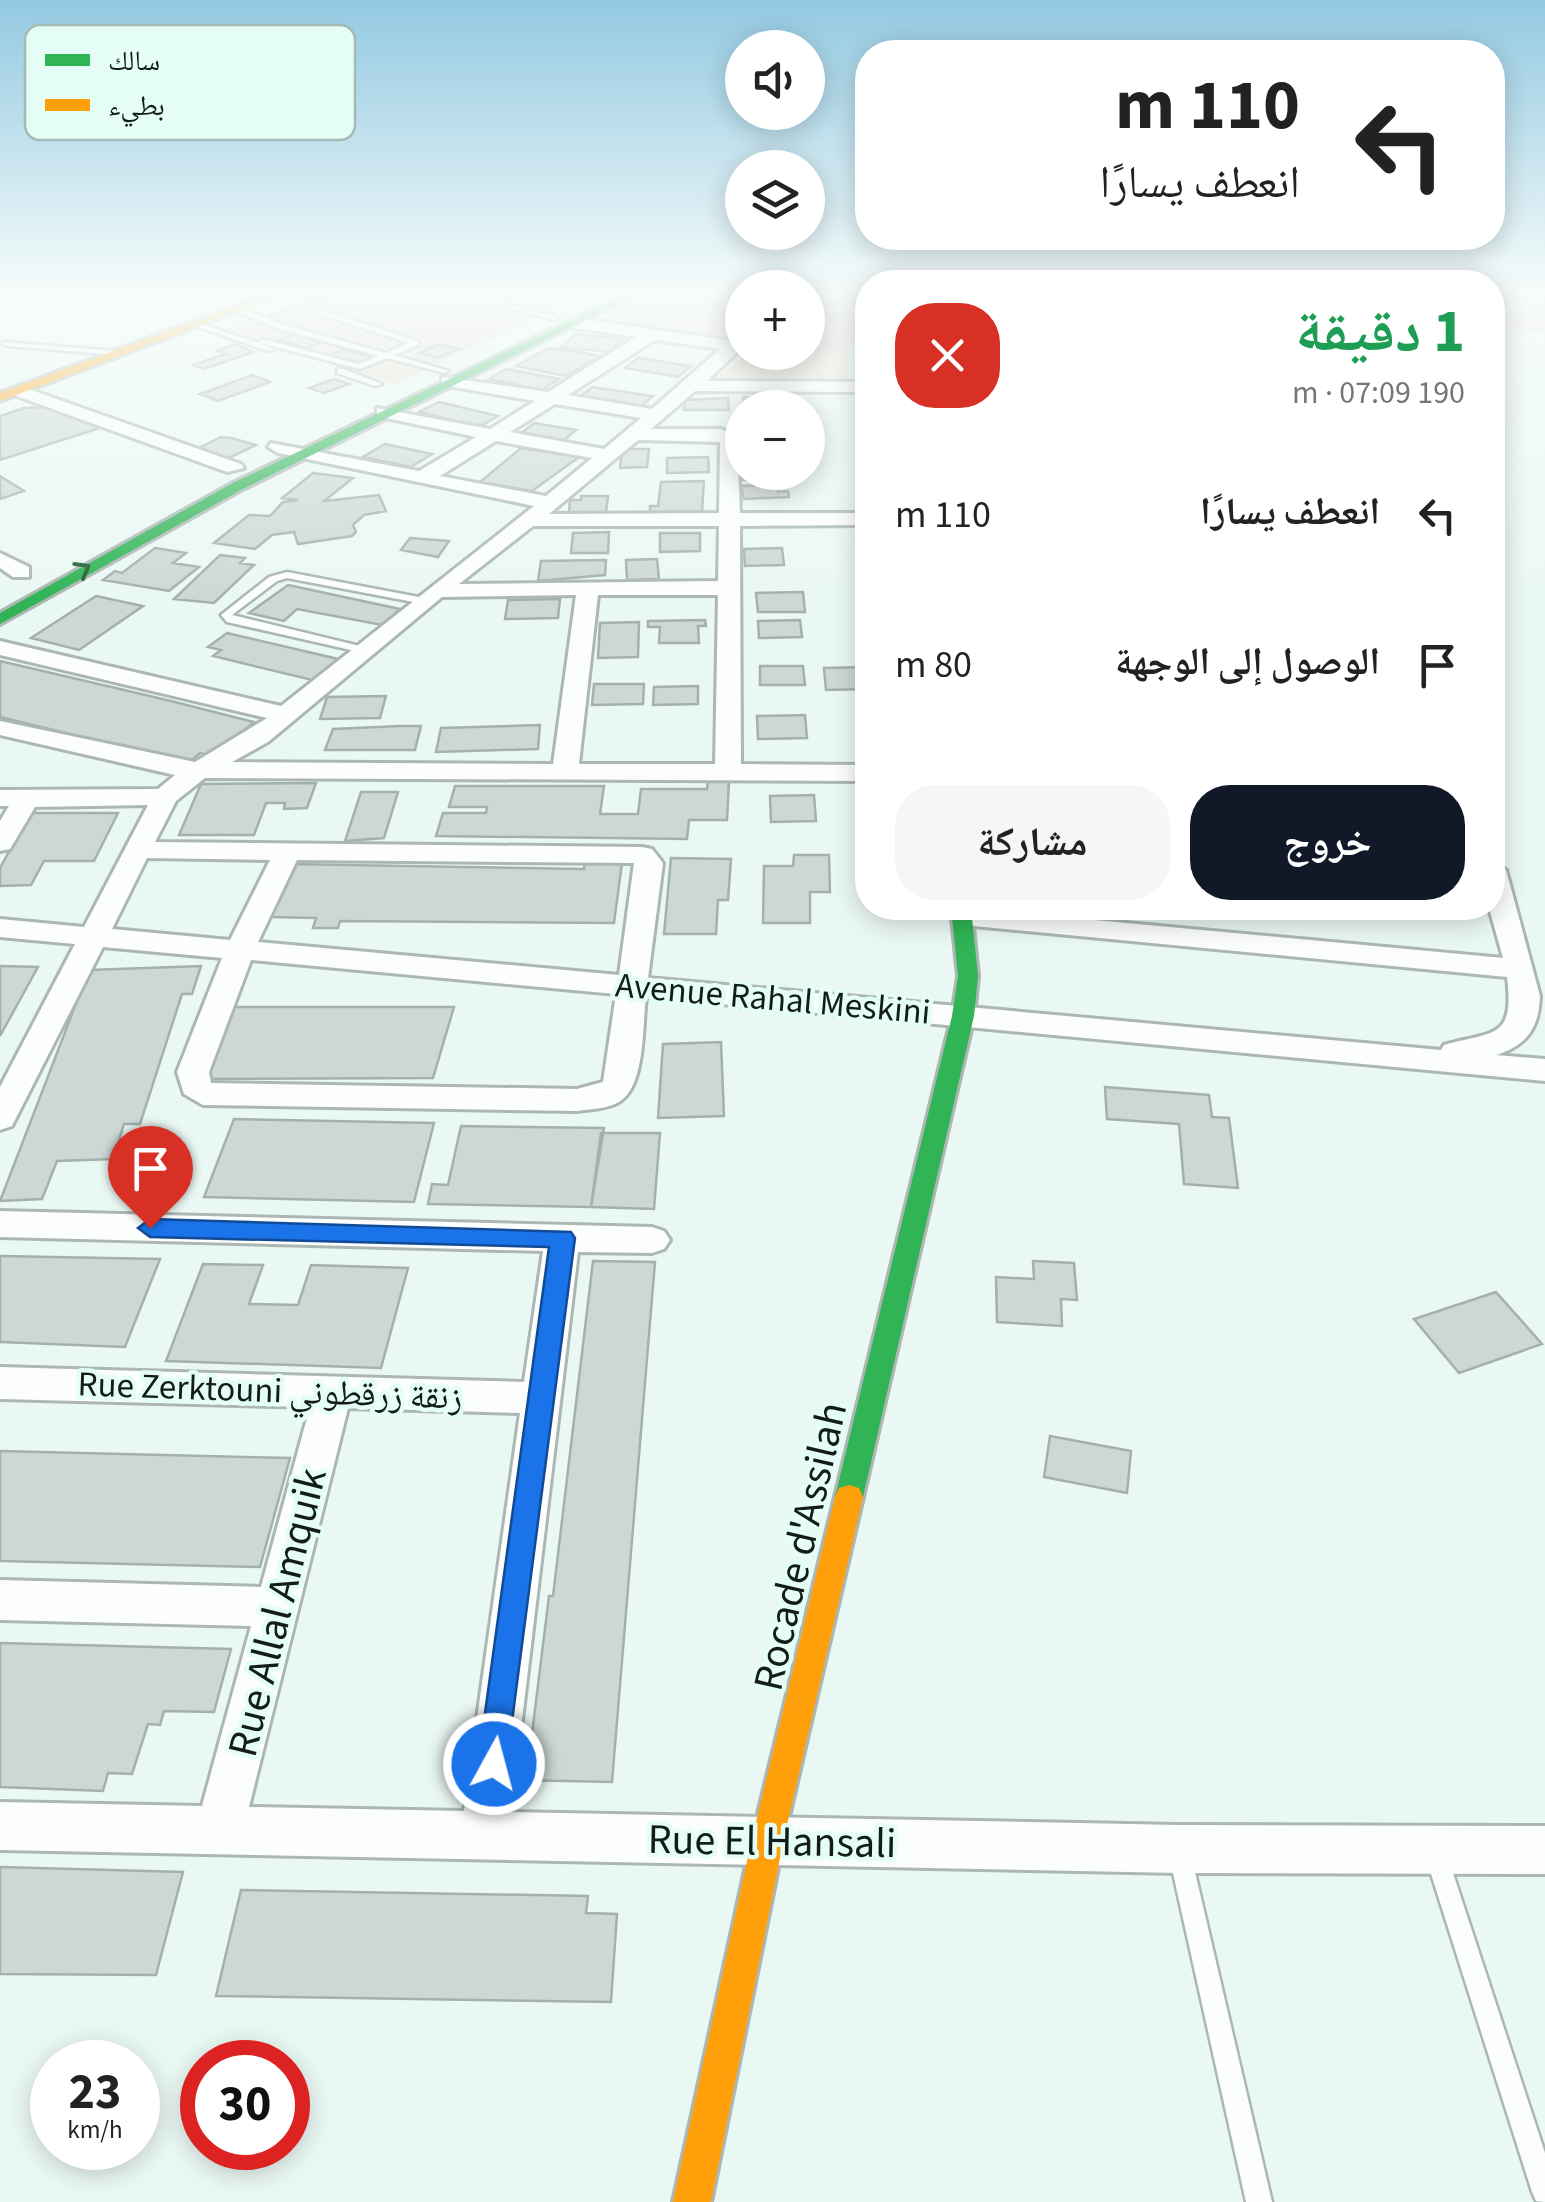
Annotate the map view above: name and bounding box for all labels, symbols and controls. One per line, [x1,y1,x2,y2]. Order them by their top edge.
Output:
legend [25,25,355,140]
map controls [725,30,825,490]
button: sound [725,30,825,130]
text: سالك [108,41,160,81]
text: 110 m [1115,56,1300,156]
icon: left [1335,80,1465,210]
text: بطيء [108,86,165,128]
button: layers [725,150,825,250]
text: انعطف يسارًا [1099,151,1300,215]
button: + [725,270,825,370]
text: 1 دقيقة [1295,290,1465,375]
button: close [895,303,1000,408]
text: 190 m · 07:09 [1292,370,1465,416]
button: − [725,390,825,490]
text: انعطف يسارًا [1200,485,1380,539]
text: 110 m [895,488,991,542]
icon: left [1410,488,1465,543]
one-way arrow [72,562,90,581]
text: الوصول إلى الوجهة [1115,635,1380,689]
text: 80 m [895,638,972,692]
icon: arrive [1410,638,1465,693]
button: مشاركة [895,785,1170,900]
button: خروج [1190,785,1465,900]
street label: Avenue Rahal Meskini [613,960,933,1038]
pin [108,1126,193,1229]
icon: arrive [123,1141,178,1196]
street label: Rue Zerktouni زنقة زرقطوني [77,1359,463,1425]
street label: Rocade d'Assilah [739,1396,863,1697]
street label: Rue Allal Amquik [213,1462,343,1763]
position arrow [442,1712,546,1816]
street label: Rue El Hansali [647,1810,897,1874]
speed limit sign: 30 [180,2040,310,2170]
text: 23 [69,2057,121,2128]
text: km/h [67,2112,123,2148]

